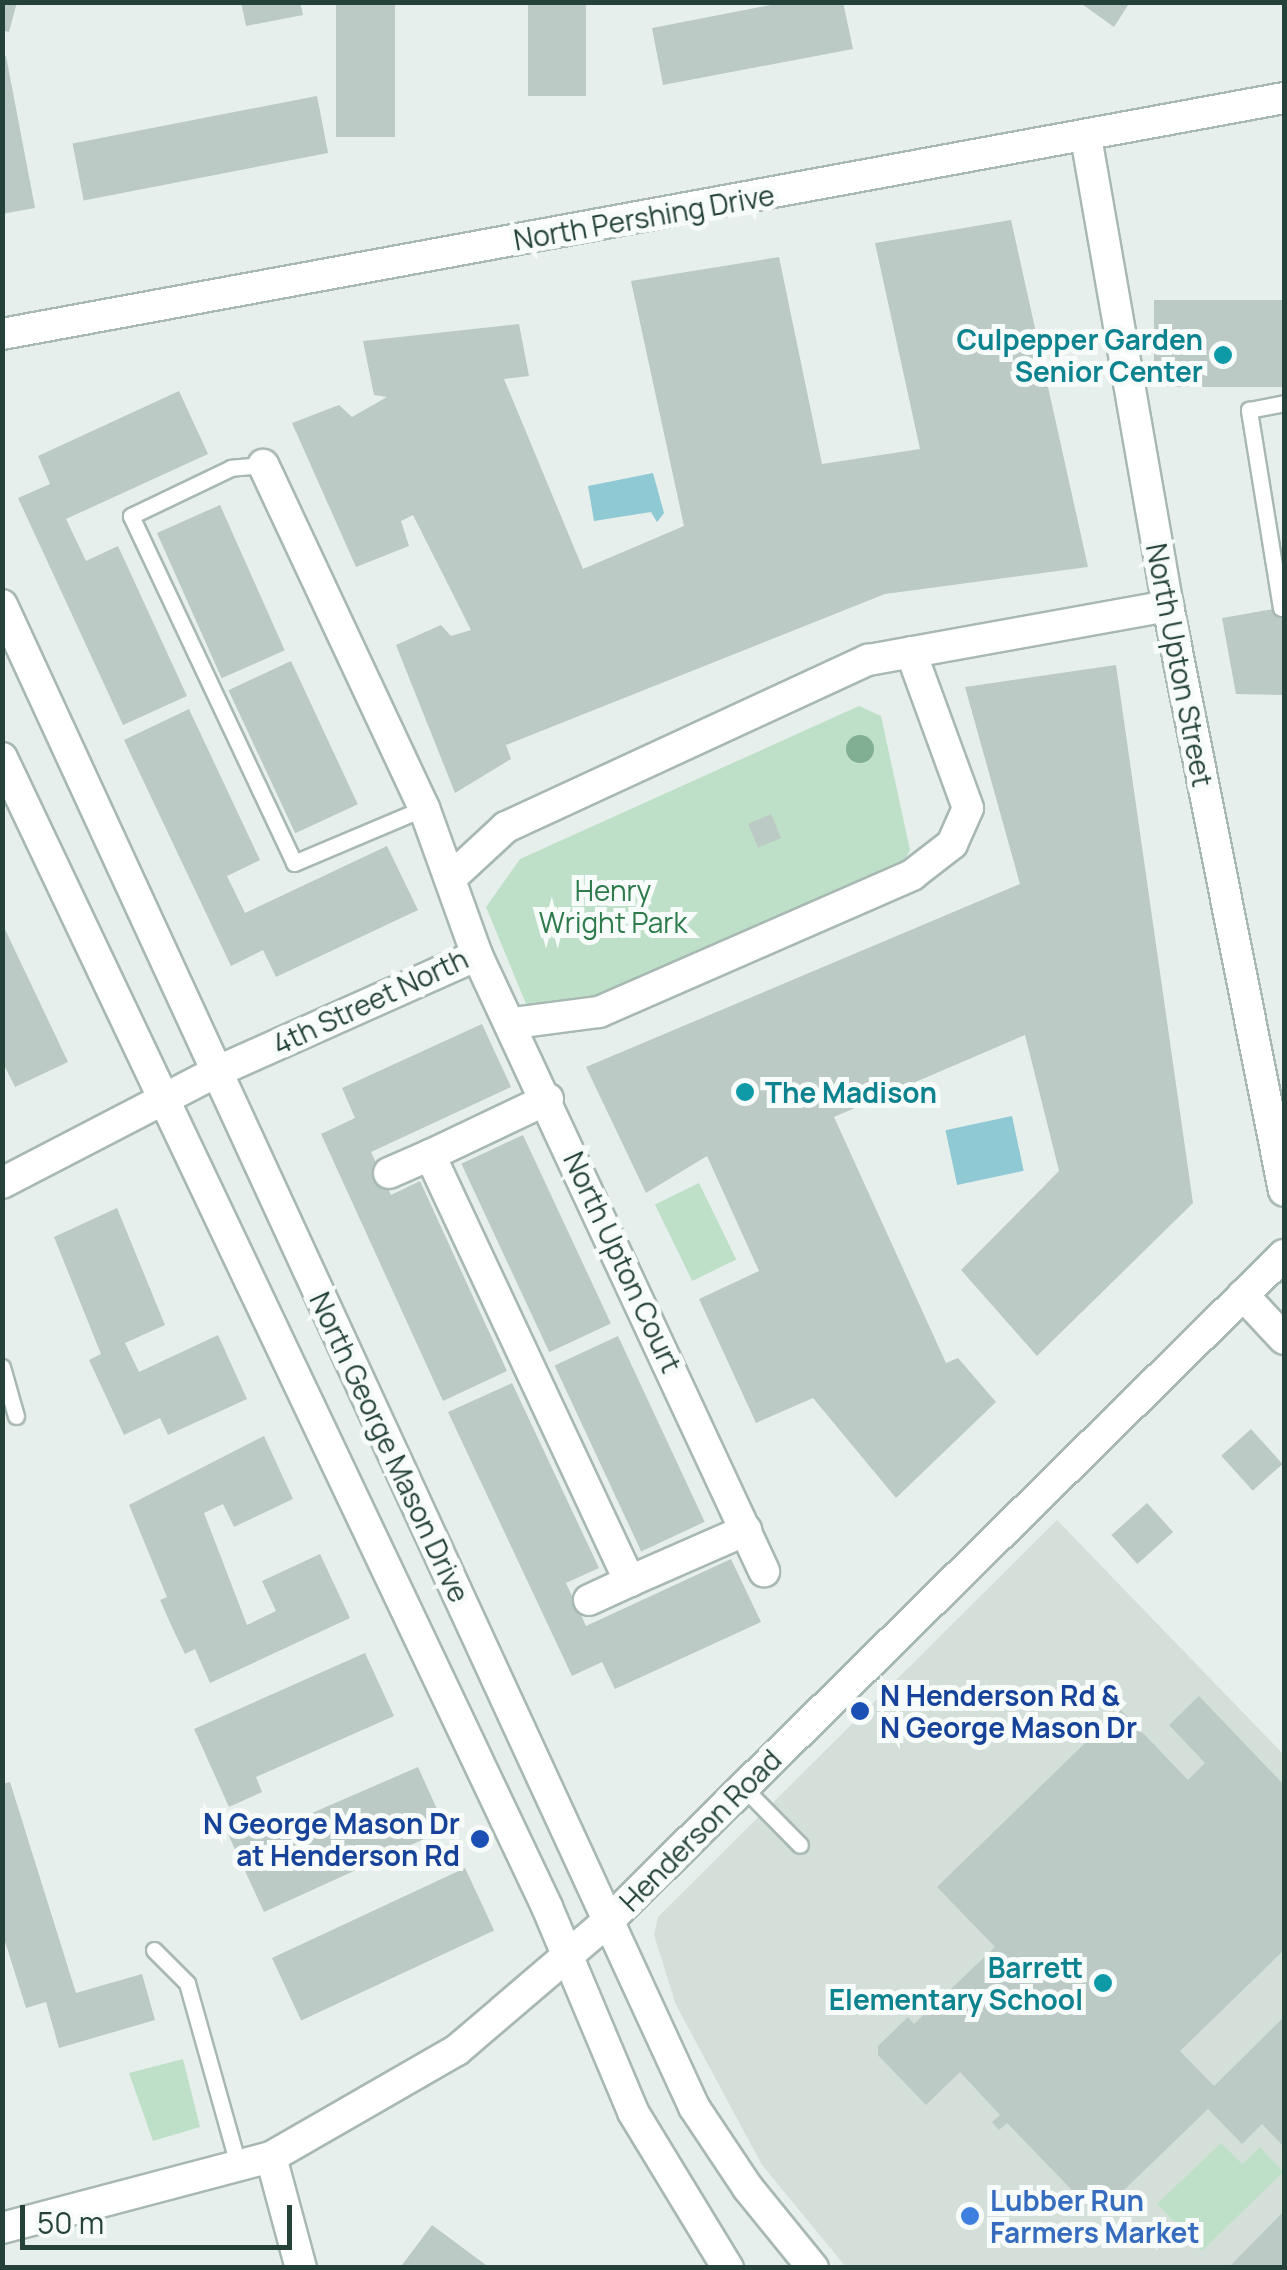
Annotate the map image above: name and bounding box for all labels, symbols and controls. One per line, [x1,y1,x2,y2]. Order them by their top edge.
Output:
street label: North Pershing Drive [511,178,777,256]
place label: Culpepper Garden Senior Center [956,322,1203,388]
marker: Culpepper Garden Senior Center [1212,344,1234,366]
street label: North Upton Street [1140,540,1220,790]
park label: Henry Wright Park [539,873,687,939]
street label: 4th Street North [267,941,473,1061]
place label: The Madison [765,1075,937,1109]
marker: The Madison [734,1081,756,1103]
street label: North Upton Court [557,1146,689,1378]
street label: North George Mason Drive [303,1287,477,1607]
place label: N Henderson Rd & N George Mason Dr [880,1678,1137,1744]
marker: N Henderson Rd & N George Mason Dr [849,1700,871,1722]
street label: Henderson Road [612,1742,788,1918]
place label: N George Mason Dr at Henderson Rd [203,1806,460,1872]
marker: N George Mason Dr at Henderson Rd [469,1828,491,1850]
place label: Barrett Elementary School [829,1950,1083,2016]
marker: Barrett Elementary School [1092,1972,1114,1994]
place label: Lubber Run Farmers Market [990,2183,1200,2249]
scale bar [25,2185,298,2247]
text: 50 m [37,2202,104,2243]
marker: Lubber Run Farmers Market [959,2205,981,2227]

